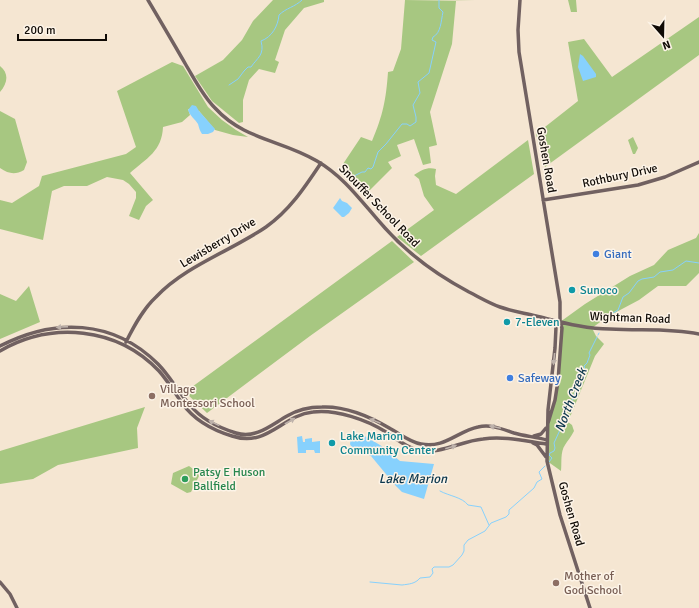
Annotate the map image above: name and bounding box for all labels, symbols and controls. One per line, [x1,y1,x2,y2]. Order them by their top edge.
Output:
scale bar [18,16,106,42]
north arrow [643,16,683,56]
text: 200 m [24,23,56,38]
text: N [660,38,672,52]
street label: Goshen Road [533,126,559,194]
street label: Snouffer School Road [335,161,423,251]
street label: Rothbury Drive [581,161,659,191]
street label: Lewisberry Drive [177,214,259,272]
place label: Giant [604,247,632,262]
marker: Giant [591,249,601,259]
place label: Sunoco [580,283,618,298]
marker: Sunoco [567,285,577,295]
street label: Wightman Road [589,309,671,327]
place label: 7-Eleven [515,315,560,330]
marker: 7-Eleven [502,317,512,327]
one-way arrow [56,323,68,330]
one-way arrow [551,353,557,366]
water label: North Creek [552,364,591,434]
place label: Safeway [518,371,561,386]
marker: Safeway [505,373,515,383]
place label: Village Montessori School [160,382,255,411]
marker: Village Montessori School [147,391,157,401]
one-way arrow [284,417,296,424]
one-way arrow [370,418,381,424]
one-way arrow [208,420,220,426]
one-way arrow [489,424,501,430]
place label: Lake Marion Community Center [340,429,436,458]
marker: Lake Marion Community Center [327,438,337,448]
one-way arrow [445,444,457,450]
place label: Patsy E Huson Ballfield [193,465,265,494]
water label: Lake Marion [379,471,448,487]
marker: Patsy E Huson Ballfield [180,474,190,484]
street label: Goshen Road [555,480,587,548]
place label: Mother of God School [564,569,622,598]
marker: Mother of God School [551,578,561,588]

